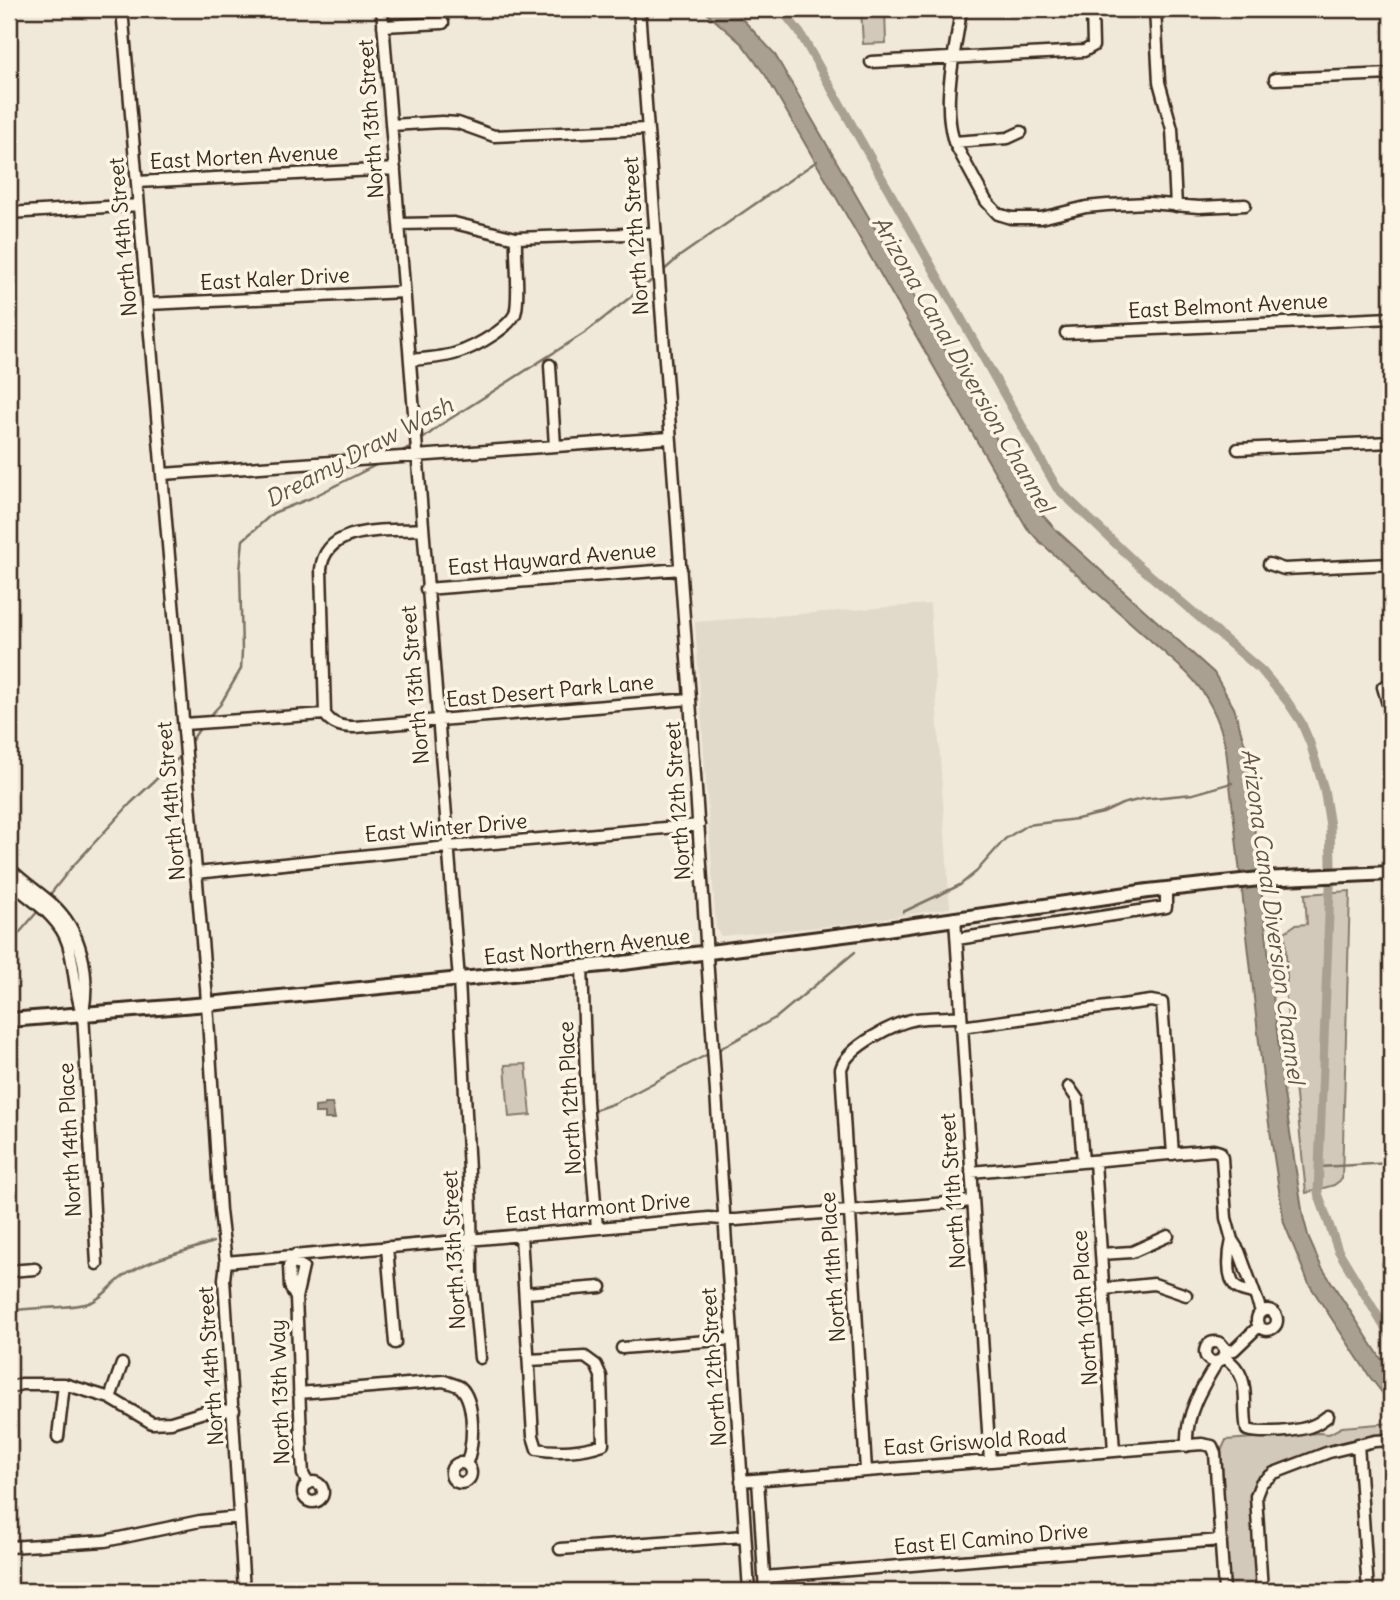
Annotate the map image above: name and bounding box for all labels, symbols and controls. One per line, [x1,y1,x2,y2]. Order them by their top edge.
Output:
street label: North 13th Street [351,39,390,199]
street label: East Morten Avenue [149,138,339,175]
street label: North 14th Street [102,156,143,318]
street label: North 12th Street [616,156,655,316]
water label: Arizona Canal Diversion Channel [866,210,1062,520]
street label: East Kaler Drive [200,261,350,296]
street label: East Belmont Avenue [1127,287,1329,324]
water label: Dreamy Draw Wash [260,390,458,513]
street label: East Hayward Avenue [447,536,657,581]
street label: North 13th Street [394,604,435,766]
street label: East Desert Park Lane [445,668,655,713]
street label: North 14th Street [150,720,191,882]
street label: North 12th Street [658,721,697,881]
water label: Arizona Canal Diversion Channel [1236,747,1312,1088]
street label: East Winter Drive [364,807,528,848]
street label: East Northern Avenue [483,922,691,971]
street label: North 12th Place [552,1021,587,1176]
street label: North 14th Place [52,1062,87,1218]
street label: North 11th Street [934,1112,971,1270]
street label: North 13th Street [436,1170,471,1330]
street label: East Harmont Drive [505,1186,691,1229]
street label: North 11th Place [814,1191,851,1343]
street label: North 10th Place [1066,1229,1103,1387]
street label: North 14th Street [191,1285,230,1447]
street label: North 12th Street [694,1287,733,1447]
street label: North 13th Way [263,1319,296,1465]
street label: East Griswold Road [883,1422,1067,1461]
street label: East El Camino Drive [893,1517,1089,1560]

